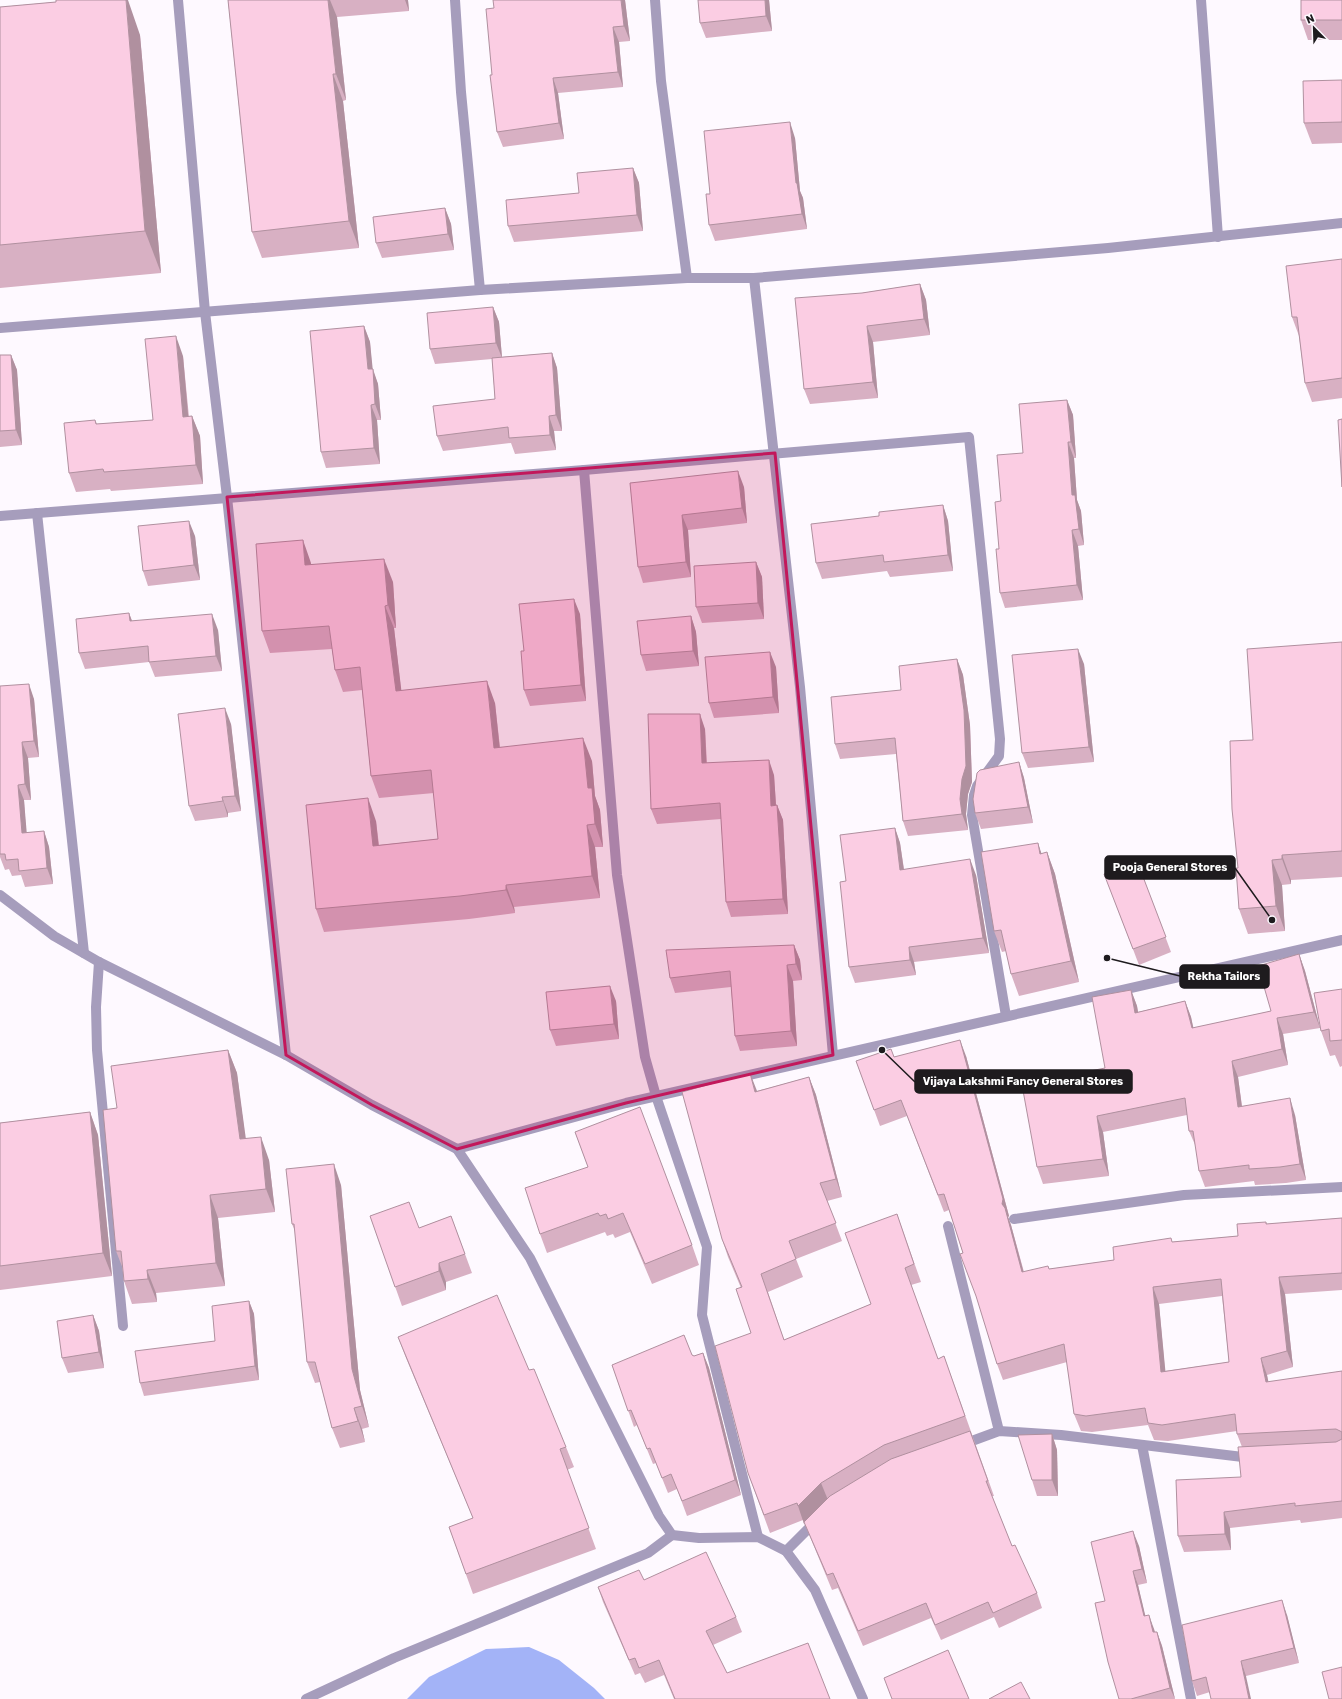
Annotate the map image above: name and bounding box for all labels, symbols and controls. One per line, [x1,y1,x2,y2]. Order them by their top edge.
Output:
north arrow [1294,8,1334,48]
text: N [1304,12,1317,27]
callout: Pooja General Stores [1105,856,1235,879]
text: Pooja General Stores [1113,861,1227,874]
callout: Rekha Tailors [1180,965,1269,988]
text: Rekha Tailors [1188,970,1260,983]
callout: Vijaya Lakshmi Fancy General Stores [915,1070,1132,1093]
text: Vijaya Lakshmi Fancy General Stores [923,1075,1123,1088]

